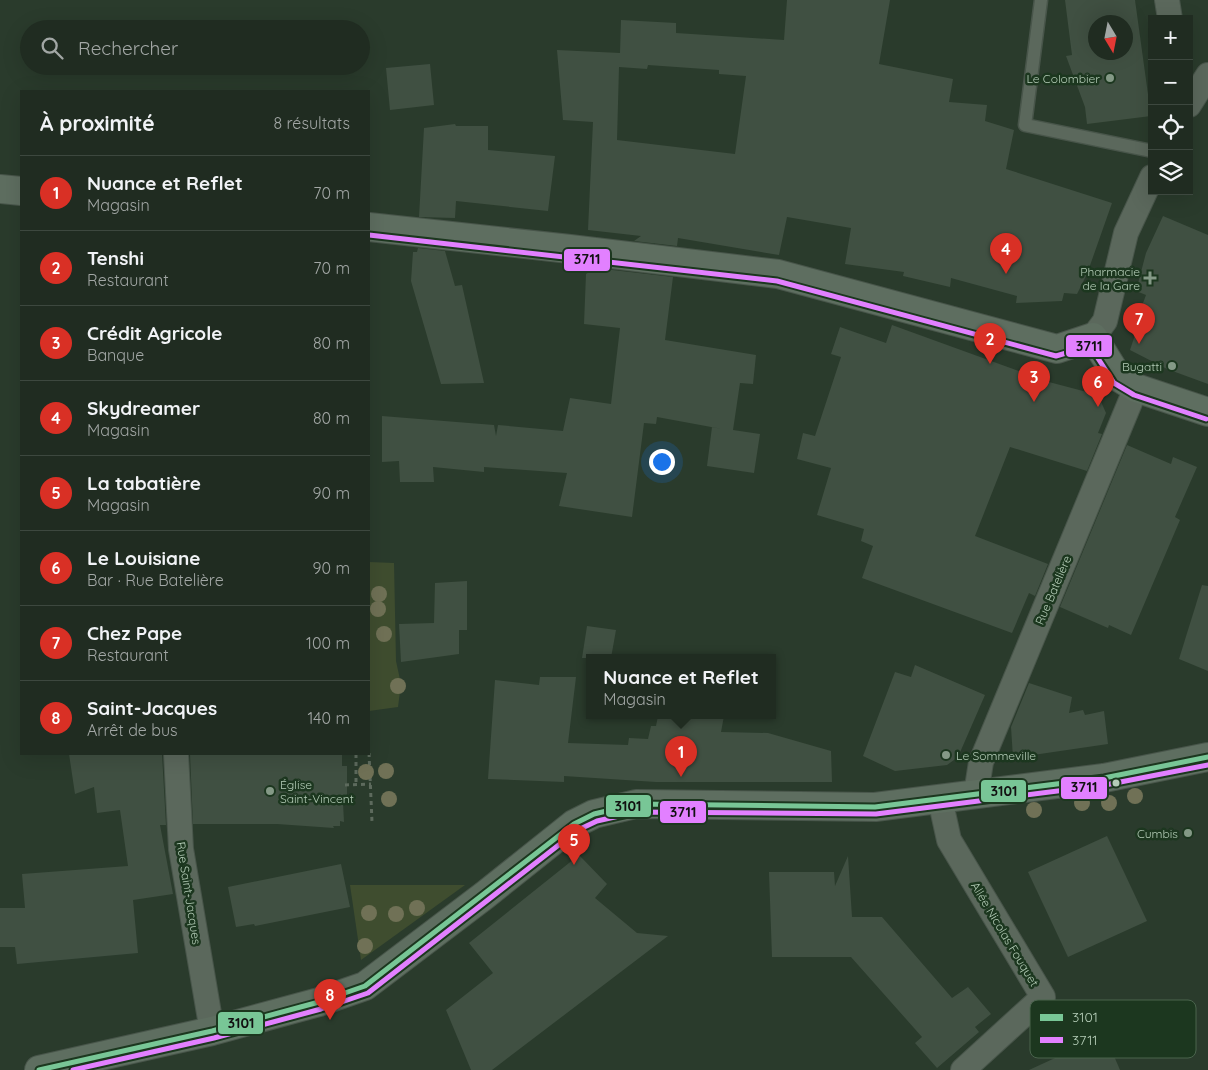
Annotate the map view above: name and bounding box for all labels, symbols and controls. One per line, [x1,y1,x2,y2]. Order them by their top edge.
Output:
north arrow [1088,15,1133,60]
map controls [1148,15,1193,195]
button: + [1148,15,1193,60]
search box [20,20,370,75]
icon: search [38,34,66,62]
text: Rechercher [78,36,178,60]
button: − [1148,60,1193,105]
place label: Le Colombier [1026,71,1100,86]
marker: Le Colombier [1104,72,1116,84]
button: locate [1148,105,1193,150]
text: À proximité [40,110,155,136]
text: 8 résultats [274,113,350,133]
button: layers [1148,150,1193,195]
text: Nuance et Reflet [87,171,243,195]
text: 1 [53,183,59,203]
text: 70 m [313,183,350,203]
text: Magasin [87,195,150,215]
pin: 4 [990,233,1022,274]
text: Tenshi [87,246,144,270]
line badge: 3711 [563,248,611,272]
text: 3711 [574,250,600,268]
text: 2 [51,258,61,278]
text: 70 m [313,258,350,278]
place label: Pharmacie de la Gare [1080,264,1140,293]
text: Restaurant [87,270,169,290]
marker: Pharmacie de la Gare [1144,272,1156,284]
pin: 7 [1123,303,1155,344]
text: Crédit Agricole [87,321,222,345]
pin: 2 [974,323,1006,364]
text: 3 [52,333,60,353]
text: 80 m [313,333,350,353]
line badge: 3711 [1065,334,1113,358]
text: 3711 [1076,337,1102,355]
text: Banque [87,345,144,365]
place label: Bugatti [1122,359,1162,374]
marker: Bugatti [1166,360,1178,372]
pin: 3 [1018,361,1050,402]
pin: 6 [1082,366,1114,407]
text: Skydreamer [87,396,200,420]
text: 4 [51,408,61,428]
text: 80 m [313,408,350,428]
text: Magasin [87,420,150,440]
your location [649,449,675,475]
text: La tabatière [87,471,201,495]
text: 5 [51,483,61,503]
text: 90 m [313,483,350,503]
text: Magasin [87,495,150,515]
text: Le Louisiane [87,546,201,570]
street label: Rue Batelière [1032,553,1074,627]
text: 6 [52,558,60,578]
text: 90 m [313,558,350,578]
text: Bar · Rue Batelière [87,570,224,590]
text: Chez Pape [87,621,182,645]
text: 7 [52,633,60,653]
text: 100 m [306,633,350,653]
text: Restaurant [87,645,169,665]
popup [586,654,776,719]
text: Nuance et Reflet [603,665,759,689]
text: Magasin [603,689,666,709]
text: Saint-Jacques [87,696,217,720]
text: 8 [52,708,60,728]
text: 140 m [307,708,350,728]
text: Arrêt de bus [87,720,178,740]
pin: 1 [665,736,697,777]
place label: Le Sommeville [956,748,1036,763]
marker: Le Sommeville [940,749,952,761]
line badge: 3711 [1060,776,1108,800]
place label: Église Saint-Vincent [280,777,354,806]
text: 3711 [1071,778,1097,796]
unlabelled marker [1111,778,1121,788]
line badge: 3101 [980,779,1027,803]
text: 3101 [990,782,1018,800]
marker: Église Saint-Vincent [264,785,276,797]
line badge: 3101 [605,794,652,818]
text: 3101 [614,797,642,815]
line badge: 3711 [659,800,707,824]
text: 3711 [670,803,696,821]
pin: 5 [558,824,590,865]
place label: Cumbis [1137,826,1178,841]
marker: Cumbis [1182,827,1194,839]
street label: Rue Saint-Jacques [173,840,205,946]
street label: Allée Nicolas Fouquet [968,879,1042,989]
pin: 8 [314,979,346,1020]
legend [1030,1000,1196,1058]
text: 3101 [1072,1008,1098,1026]
line badge: 3101 [217,1011,264,1035]
text: 3101 [227,1014,255,1032]
text: 3711 [1072,1031,1098,1049]

